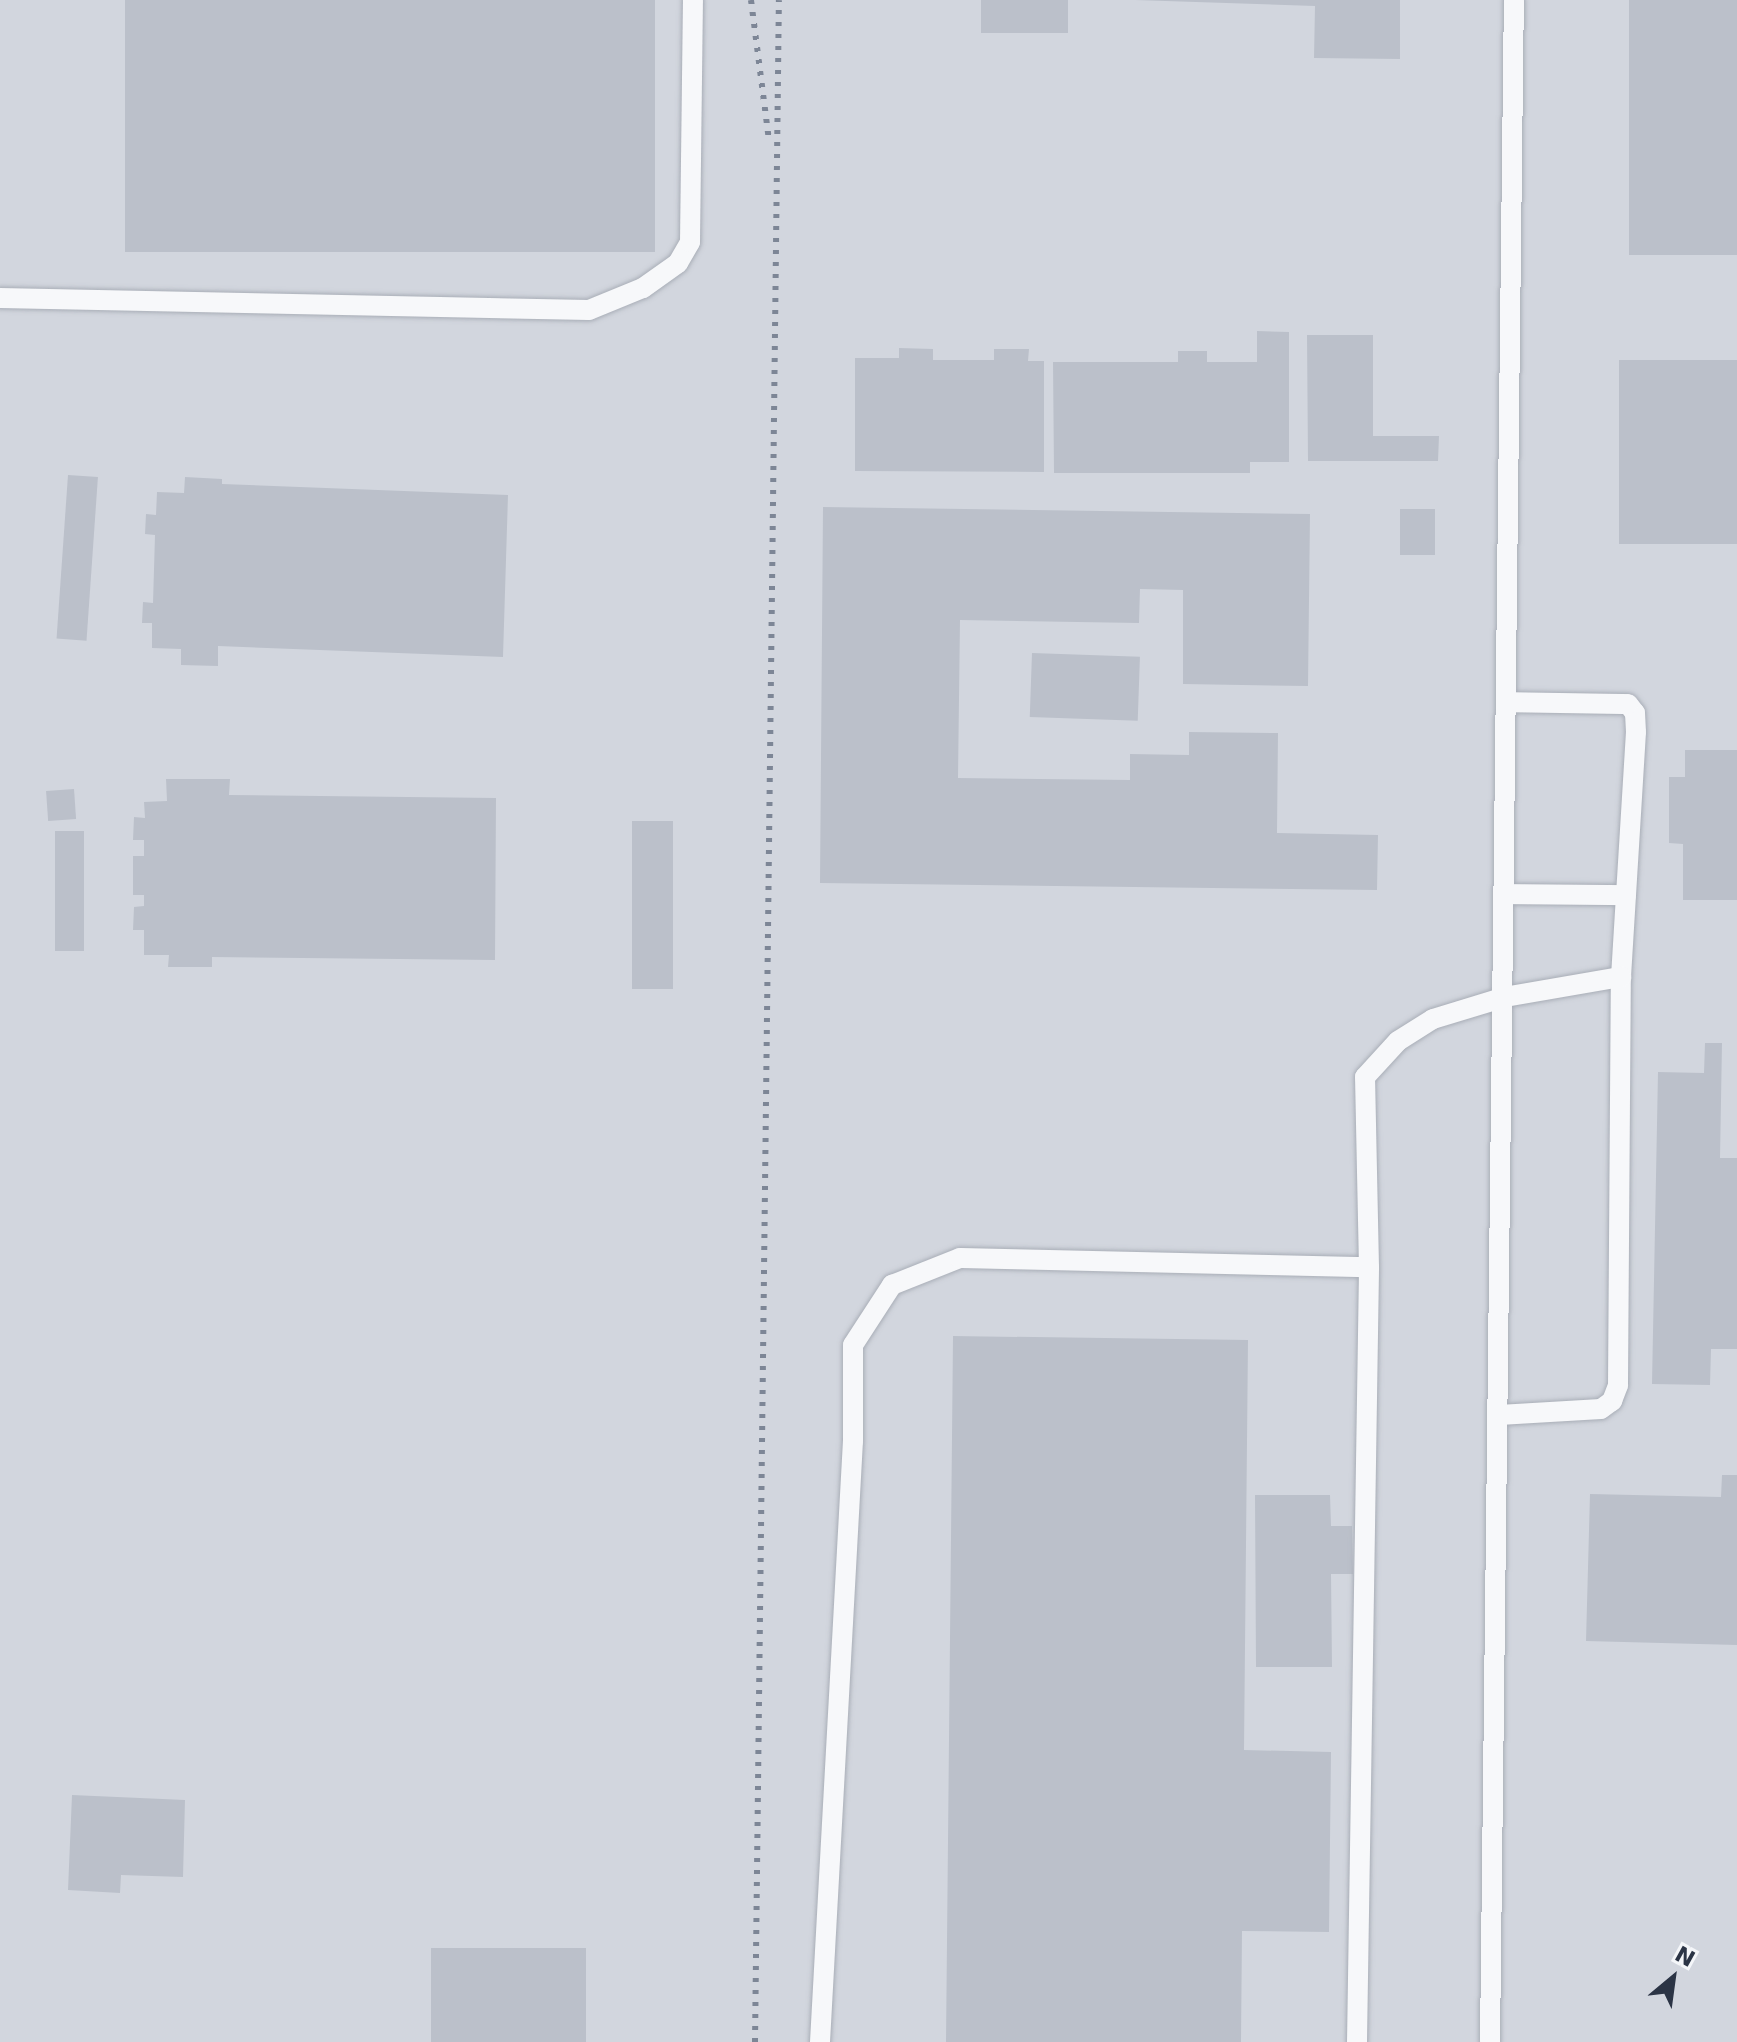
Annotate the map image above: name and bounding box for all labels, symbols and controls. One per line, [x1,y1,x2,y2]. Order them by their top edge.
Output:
north arrow [1633,1938,1713,2018]
text: N [1671,1941,1699,1972]

